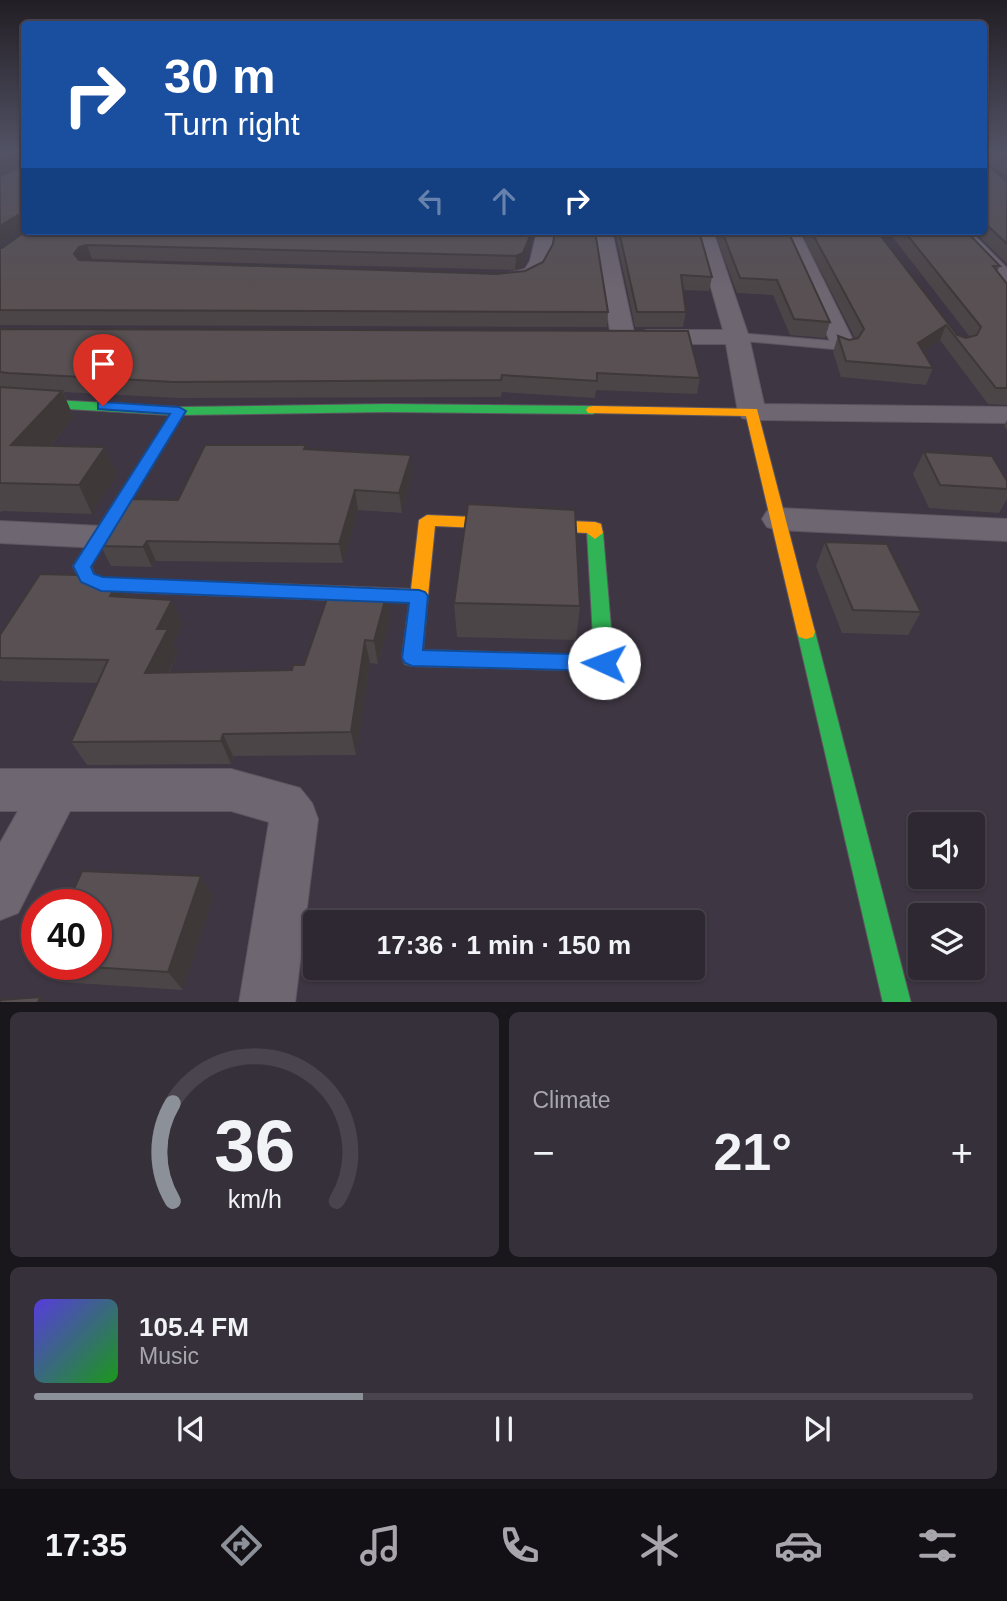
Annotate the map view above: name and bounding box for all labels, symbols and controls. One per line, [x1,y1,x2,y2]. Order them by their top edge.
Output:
icon: right [49,49,140,140]
text: 30 m [164,49,276,103]
text: Turn right [164,106,300,142]
icon: left [412,182,450,220]
icon: ahead [485,182,523,220]
icon: right [558,182,596,220]
pin [73,334,133,406]
icon: arrive [84,345,122,383]
position arrow [567,626,641,700]
map controls [908,812,985,980]
button: sound [908,812,985,889]
speed limit sign: 40 [21,889,112,980]
button: layers [908,903,985,980]
text: 17:36 · 1 min · 150 m [377,930,631,960]
text: Climate [533,1087,610,1113]
text: 36 [214,1105,295,1186]
text: 21° [713,1123,792,1181]
text: − [533,1132,555,1174]
text: + [951,1132,973,1174]
text: km/h [227,1184,281,1212]
text: 105.4 FM [139,1312,249,1342]
text: Music [139,1343,199,1369]
icon: previous [172,1410,210,1448]
icon: pause [485,1410,523,1448]
icon: next [798,1410,836,1448]
icon: directions [217,1521,266,1570]
icon: music [356,1521,405,1570]
icon: phone [495,1521,544,1570]
icon: climate [635,1521,684,1570]
icon: car [774,1521,823,1570]
icon: filters [913,1521,962,1570]
text: 17:35 [45,1527,127,1563]

